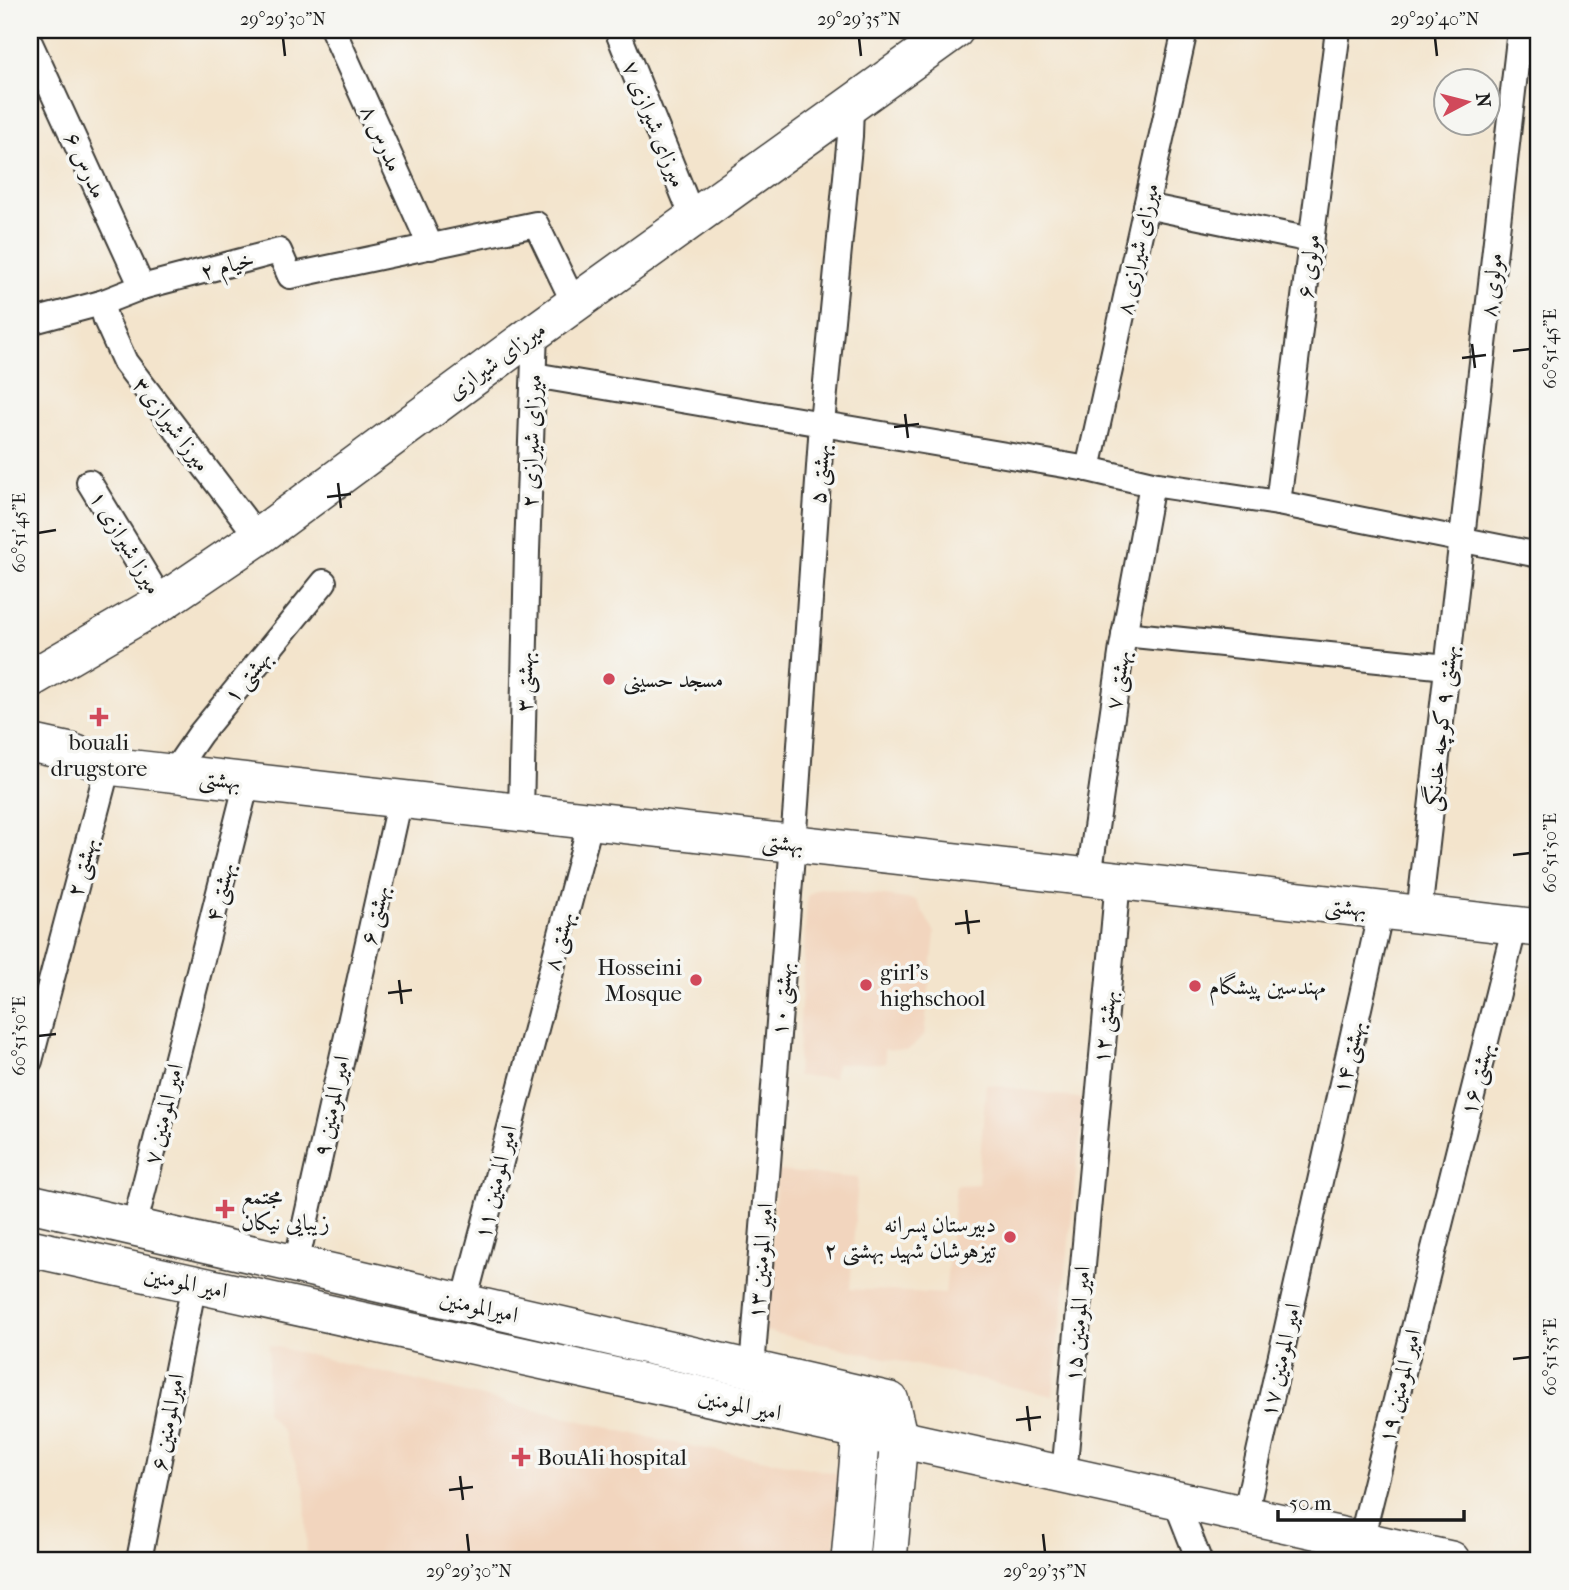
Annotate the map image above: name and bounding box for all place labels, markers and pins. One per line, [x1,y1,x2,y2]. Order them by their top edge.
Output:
place label: مسجد حسینی [623,666,724,695]
marker: مسجد حسینی [601,671,617,687]
marker: bouali drugstore [91,709,107,725]
place label: bouali drugstore [51,729,147,782]
place label: Hosseini Mosque [597,954,682,1007]
place label: girl's highschool [880,959,986,1012]
marker: Hosseini Mosque [688,972,704,988]
place label: مهندسین پیشگام [1209,972,1326,1006]
marker: girl's highschool [858,977,874,993]
marker: مهندسین پیشگام [1187,978,1203,994]
place label: مجتمع زیبایی نیکان [241,1183,330,1237]
marker: مجتمع زیبایی نیکان [215,1199,235,1219]
place label: دبیرستان پسرانه تیزهوشان شهید بهشتی ۲ [824,1211,997,1266]
marker: دبیرستان پسرانه تیزهوشان شهید بهشتی ۲ [1002,1229,1018,1245]
place label: BouAli hospital [537,1444,687,1471]
marker: BouAli hospital [511,1447,531,1467]

